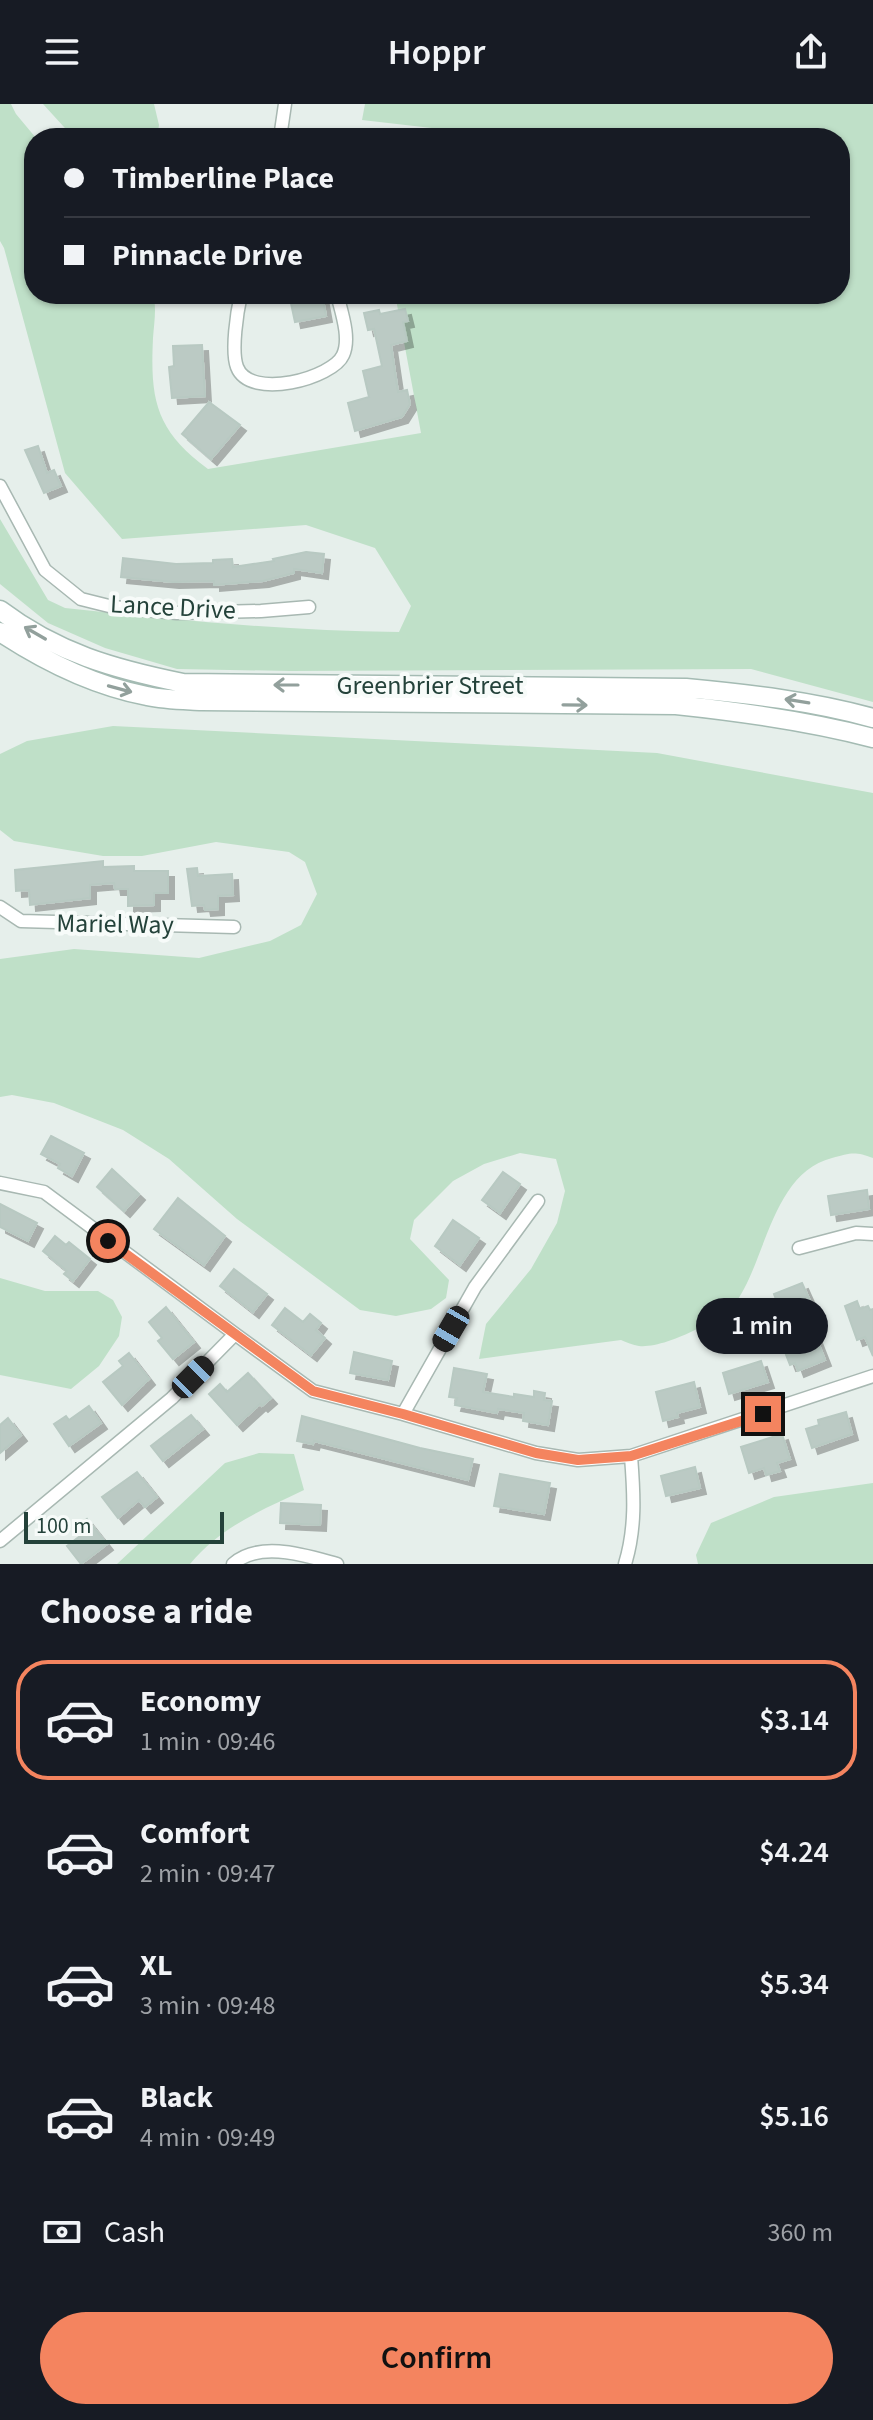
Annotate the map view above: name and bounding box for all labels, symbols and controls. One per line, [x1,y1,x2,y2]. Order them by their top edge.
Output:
text: Hoppr [388,27,485,78]
icon: menu [40,30,84,74]
icon: share [789,30,833,74]
text: Timberline Place [112,157,334,200]
text: Pinnacle Drive [112,234,303,277]
street label: Lance Drive [109,585,237,629]
one-way arrow [24,625,47,641]
street label: Greenbrier Street [337,667,524,704]
one-way arrow [273,677,300,693]
one-way arrow [107,683,133,698]
one-way arrow [785,693,810,708]
one-way arrow [561,697,588,713]
street label: Mariel Way [56,904,174,944]
route start [90,1223,126,1259]
callout: 1 min [697,1298,829,1354]
car [429,1302,473,1356]
text: 1 min [731,1307,793,1344]
car [168,1352,218,1402]
route end [745,1396,781,1432]
scale bar [24,1508,224,1544]
text: 100 m [36,1510,91,1542]
text: Choose a ride [40,1586,253,1637]
text: Economy [140,1680,261,1723]
icon: car [44,1684,116,1756]
text: $3.14 [759,1699,829,1742]
text: 1 min · 09:46 [140,1723,275,1760]
text: Comfort [140,1812,250,1855]
icon: car [44,1816,116,1888]
text: $4.24 [759,1831,829,1874]
text: 2 min · 09:47 [140,1855,275,1892]
text: XL [140,1944,173,1987]
icon: car [44,1948,116,2020]
text: $5.34 [759,1963,829,2006]
text: 3 min · 09:48 [140,1987,275,2024]
text: Black [140,2076,213,2119]
icon: car [44,2080,116,2152]
text: $5.16 [759,2095,829,2138]
text: 4 min · 09:49 [140,2119,275,2156]
icon: cash [40,2210,84,2254]
text: Cash [104,2211,165,2254]
text: 360 m [767,2214,833,2251]
button: Confirm [40,2312,833,2404]

